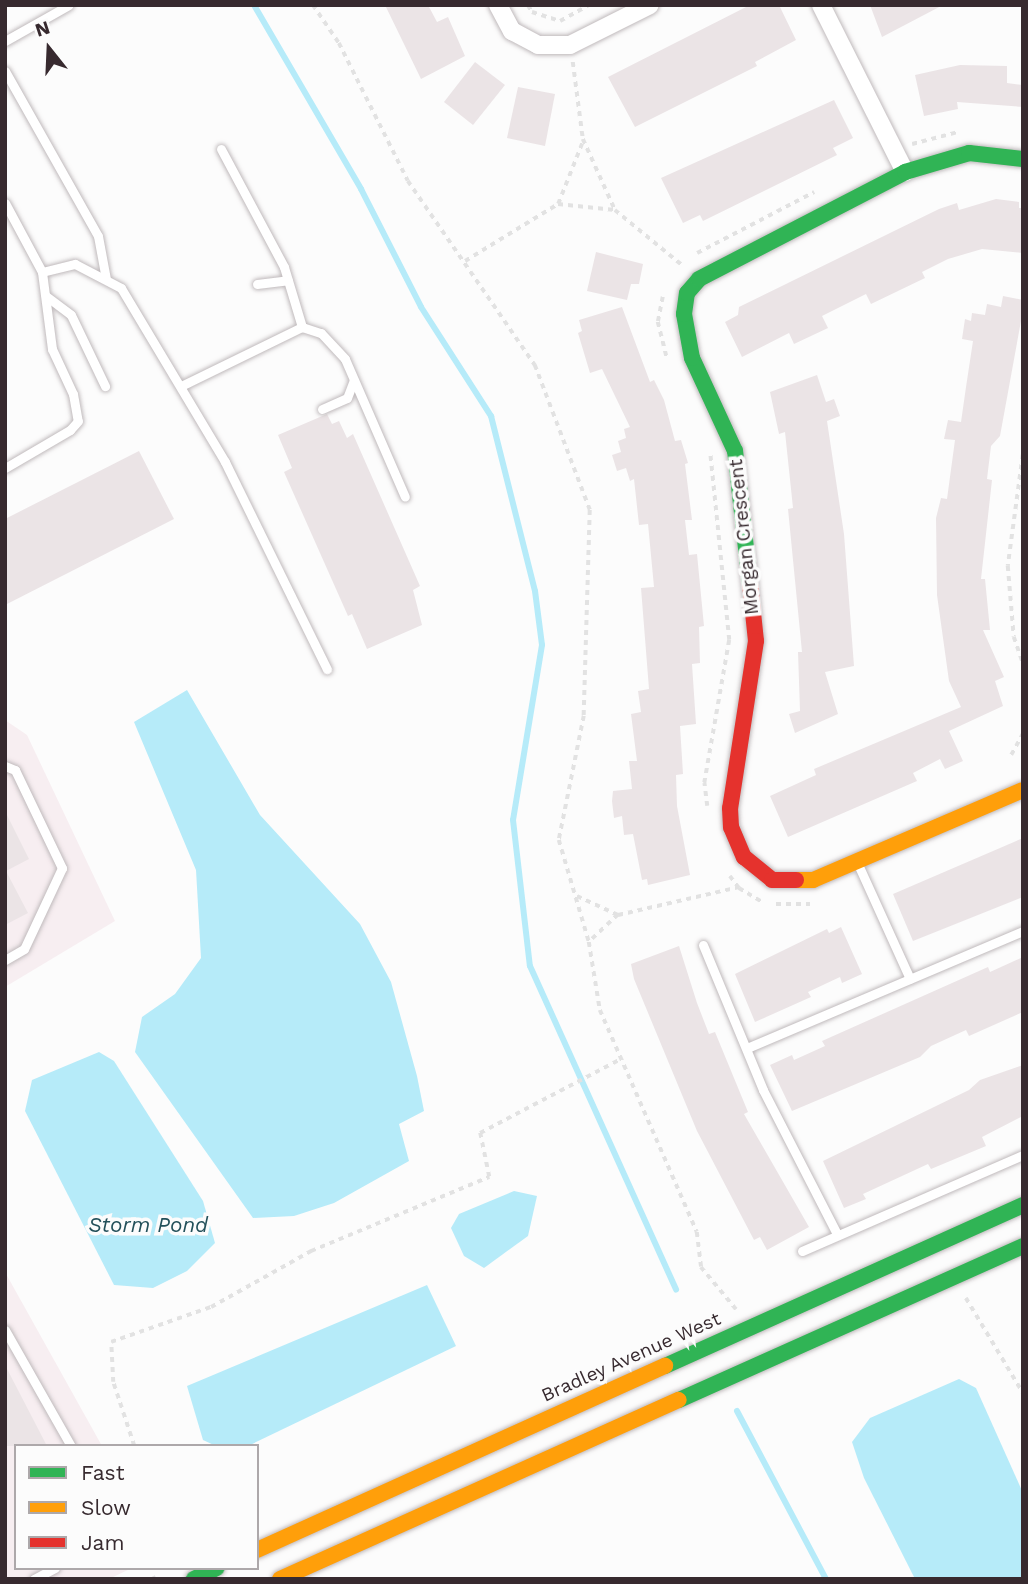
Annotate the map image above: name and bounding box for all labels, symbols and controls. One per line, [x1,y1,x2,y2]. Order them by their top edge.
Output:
north arrow [14,14,84,84]
text: N [32,15,53,42]
street label: Morgan Crescent [724,458,764,616]
water label: Storm Pond [88,1212,208,1238]
street label: Bradley Avenue West [537,1307,725,1407]
legend [14,1444,259,1570]
text: Fast [81,1460,125,1485]
text: Slow [81,1495,131,1520]
text: Jam [81,1530,124,1555]

